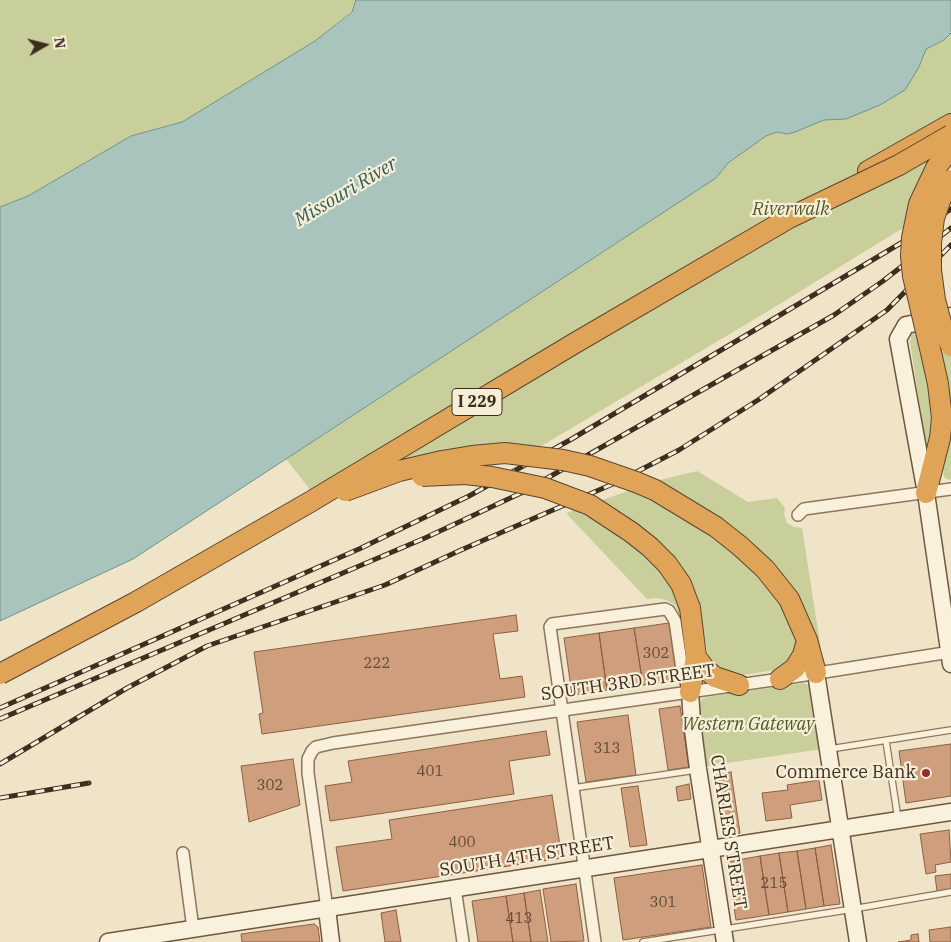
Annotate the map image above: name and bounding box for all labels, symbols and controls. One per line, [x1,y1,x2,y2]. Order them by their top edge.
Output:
north arrow [20,20,70,70]
text: N [50,36,70,50]
water label: Missouri River [290,152,402,232]
park label: Riverwalk [752,199,830,221]
road number: I 229 [452,388,502,416]
house number: 302 [643,645,669,663]
house number: 222 [364,655,390,673]
street label: SOUTH 3RD STREET [540,660,716,706]
park label: Western Gateway [682,714,814,736]
house number: 313 [594,740,620,758]
street label: CHARLES STREET [705,753,751,911]
place label: Commerce Bank [776,762,916,784]
house number: 401 [417,763,443,781]
marker: Commerce Bank [920,767,932,779]
house number: 302 [257,777,283,795]
street label: SOUTH 4TH STREET [438,833,616,881]
house number: 400 [449,834,475,852]
house number: 215 [761,875,787,893]
house number: 301 [650,894,676,912]
house number: 413 [506,910,532,928]

